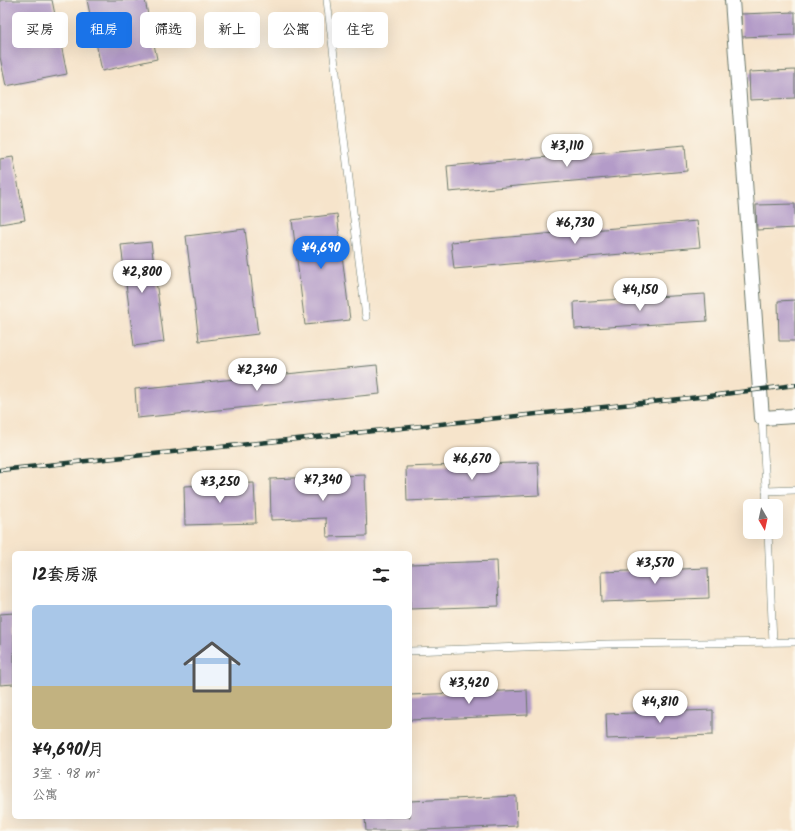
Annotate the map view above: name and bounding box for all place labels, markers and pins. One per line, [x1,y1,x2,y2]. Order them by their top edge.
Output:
pin: ¥3,110 [534,134,600,168]
pin: ¥6,730 [542,211,608,245]
pin: ¥4,690 [288,236,354,270]
pin: ¥2,800 [109,260,175,294]
pin: ¥4,150 [607,278,673,312]
pin: ¥2,340 [224,358,290,392]
pin: ¥6,670 [439,447,505,481]
pin: ¥7,340 [290,468,356,502]
pin: ¥3,250 [187,470,253,504]
pin: ¥3,570 [622,551,688,585]
pin: ¥3,420 [436,671,502,705]
pin: ¥4,810 [627,690,693,724]

